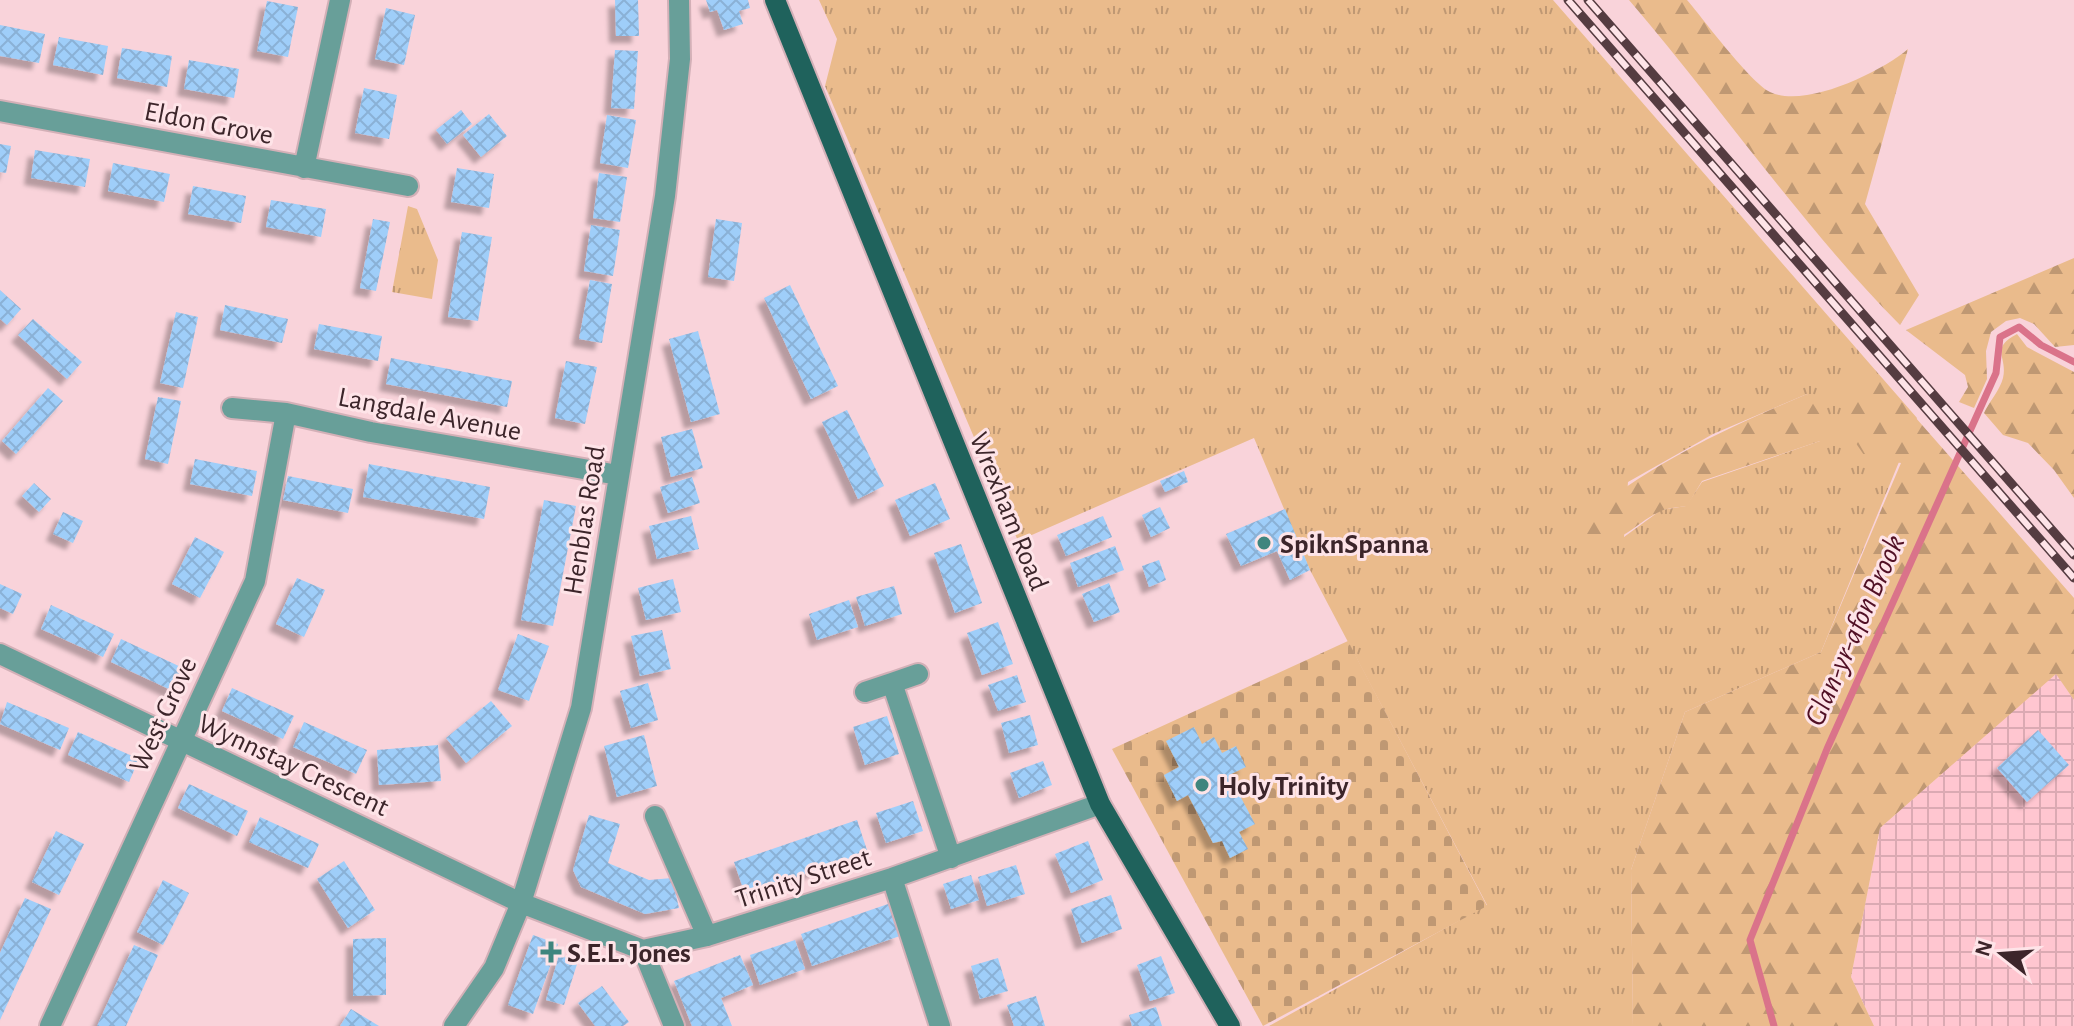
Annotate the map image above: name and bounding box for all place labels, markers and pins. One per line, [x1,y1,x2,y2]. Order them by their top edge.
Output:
place label: SpiknSpanna [1280,531,1429,559]
marker: SpiknSpanna [1255,534,1273,552]
place label: Holy Trinity [1218,773,1349,801]
marker: Holy Trinity [1193,776,1211,794]
place label: S.E.L. Jones [567,940,691,968]
marker: S.E.L. Jones [542,943,560,961]

